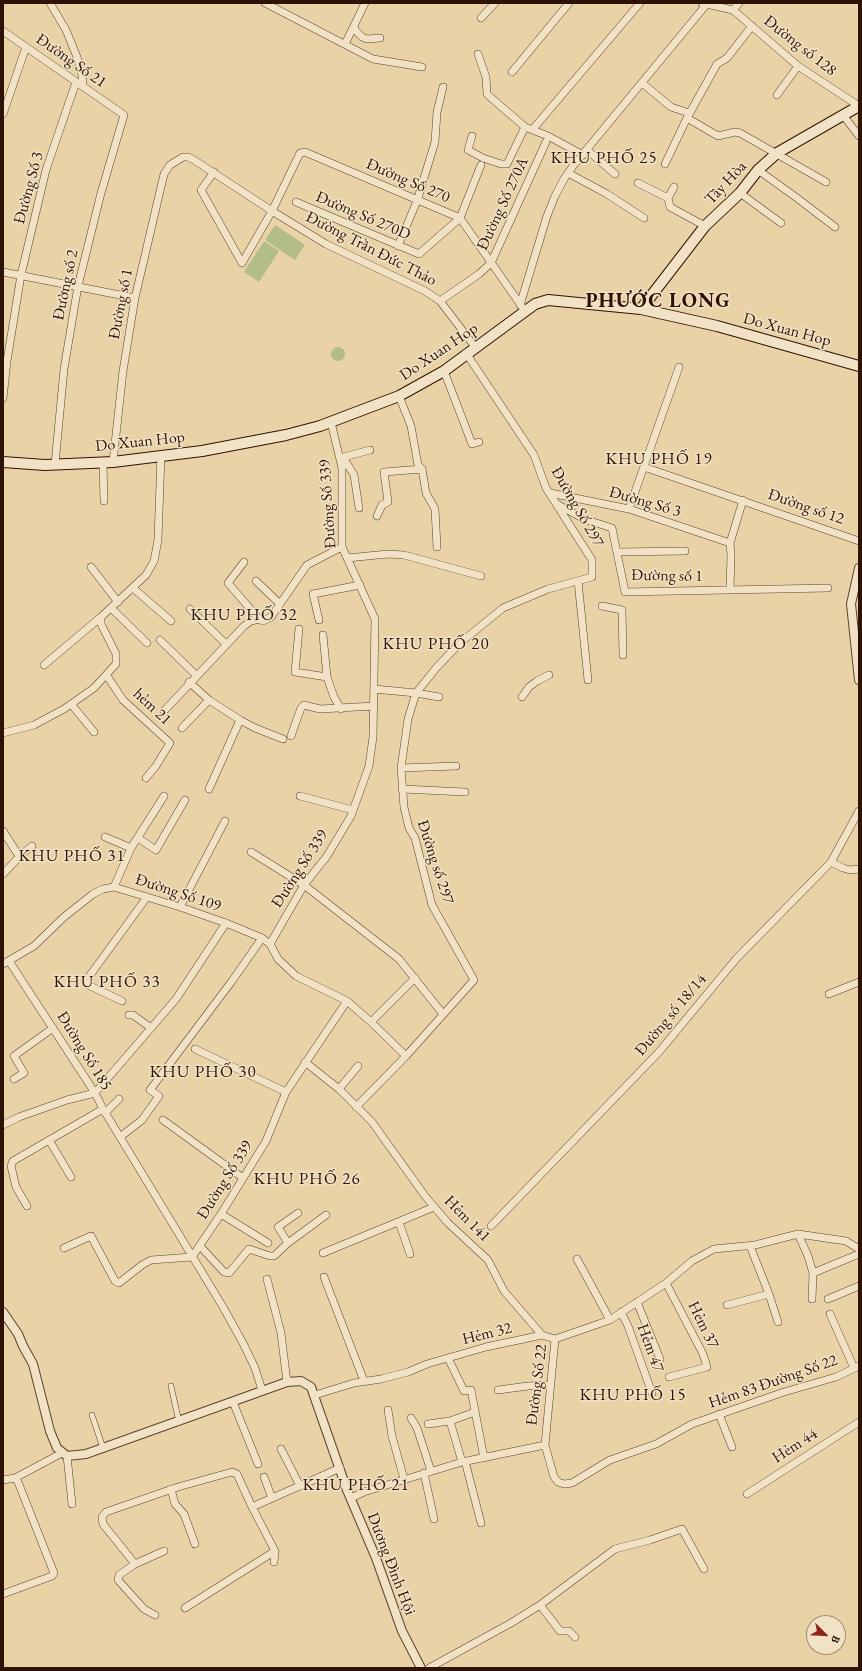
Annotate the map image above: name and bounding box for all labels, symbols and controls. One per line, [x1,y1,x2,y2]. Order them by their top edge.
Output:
street label: Đường số 128 [760,12,840,80]
street label: Đường Số 21 [32,30,110,92]
district label: KHU PHỐ 25 [550,148,658,168]
street label: Đường Số 3 [10,150,48,226]
street label: Đường Số 270A [473,154,533,254]
street label: Đường Số 270 [363,155,453,207]
street label: Tây Hòa [701,157,751,209]
street label: Đường Số 270D [313,187,413,245]
street label: Đường Trần Đức Thảo [302,208,440,290]
street label: Đường số 2 [49,248,83,322]
street label: Đường số 1 [105,267,137,341]
district label: PHƯỚC LONG [585,290,731,314]
street label: Do Xuan Hop [741,309,833,351]
street label: Do Xuan Hop [396,319,482,385]
street label: Do Xuan Hop [94,428,186,456]
district label: KHU PHỐ 19 [605,449,713,469]
street label: Đường Số 339 [315,459,341,549]
street label: Đường Số 297 [546,464,608,550]
street label: Đường Số 3 [607,483,683,521]
street label: Đường số 12 [765,485,847,529]
street label: Đường số 1 [631,566,703,586]
district label: KHU PHỐ 32 [190,605,298,625]
district label: KHU PHỐ 20 [382,634,490,654]
street label: hẻm 21 [129,684,175,730]
street label: Đường số 297 [412,818,458,906]
street label: Đường Số 339 [268,826,332,912]
district label: KHU PHỐ 31 [18,846,126,866]
street label: Đường Số 109 [133,870,223,916]
street label: Đường số 18/14 [631,970,711,1060]
district label: KHU PHỐ 33 [53,972,161,992]
street label: Đường Số 185 [52,1008,116,1094]
district label: KHU PHỐ 30 [149,1062,257,1082]
street label: Đường Số 339 [193,1137,257,1223]
district label: KHU PHỐ 26 [253,1169,361,1189]
street label: Hẻm 141 [440,1192,494,1246]
street label: Hẻm 37 [683,1298,723,1352]
street label: Hẻm 32 [460,1319,514,1349]
street label: Hẻm 47 [632,1321,668,1375]
street label: Đường Số 22 [522,1343,552,1427]
street label: Hẻm 83 Đường Số 22 [706,1351,840,1413]
district label: KHU PHỐ 15 [579,1385,687,1405]
street label: Hẻm 44 [769,1424,821,1468]
district label: KHU PHỐ 21 [302,1475,410,1495]
street label: Dương Đình Hội [363,1510,419,1618]
north arrow [806,1615,846,1655]
text: B [828,1633,844,1645]

